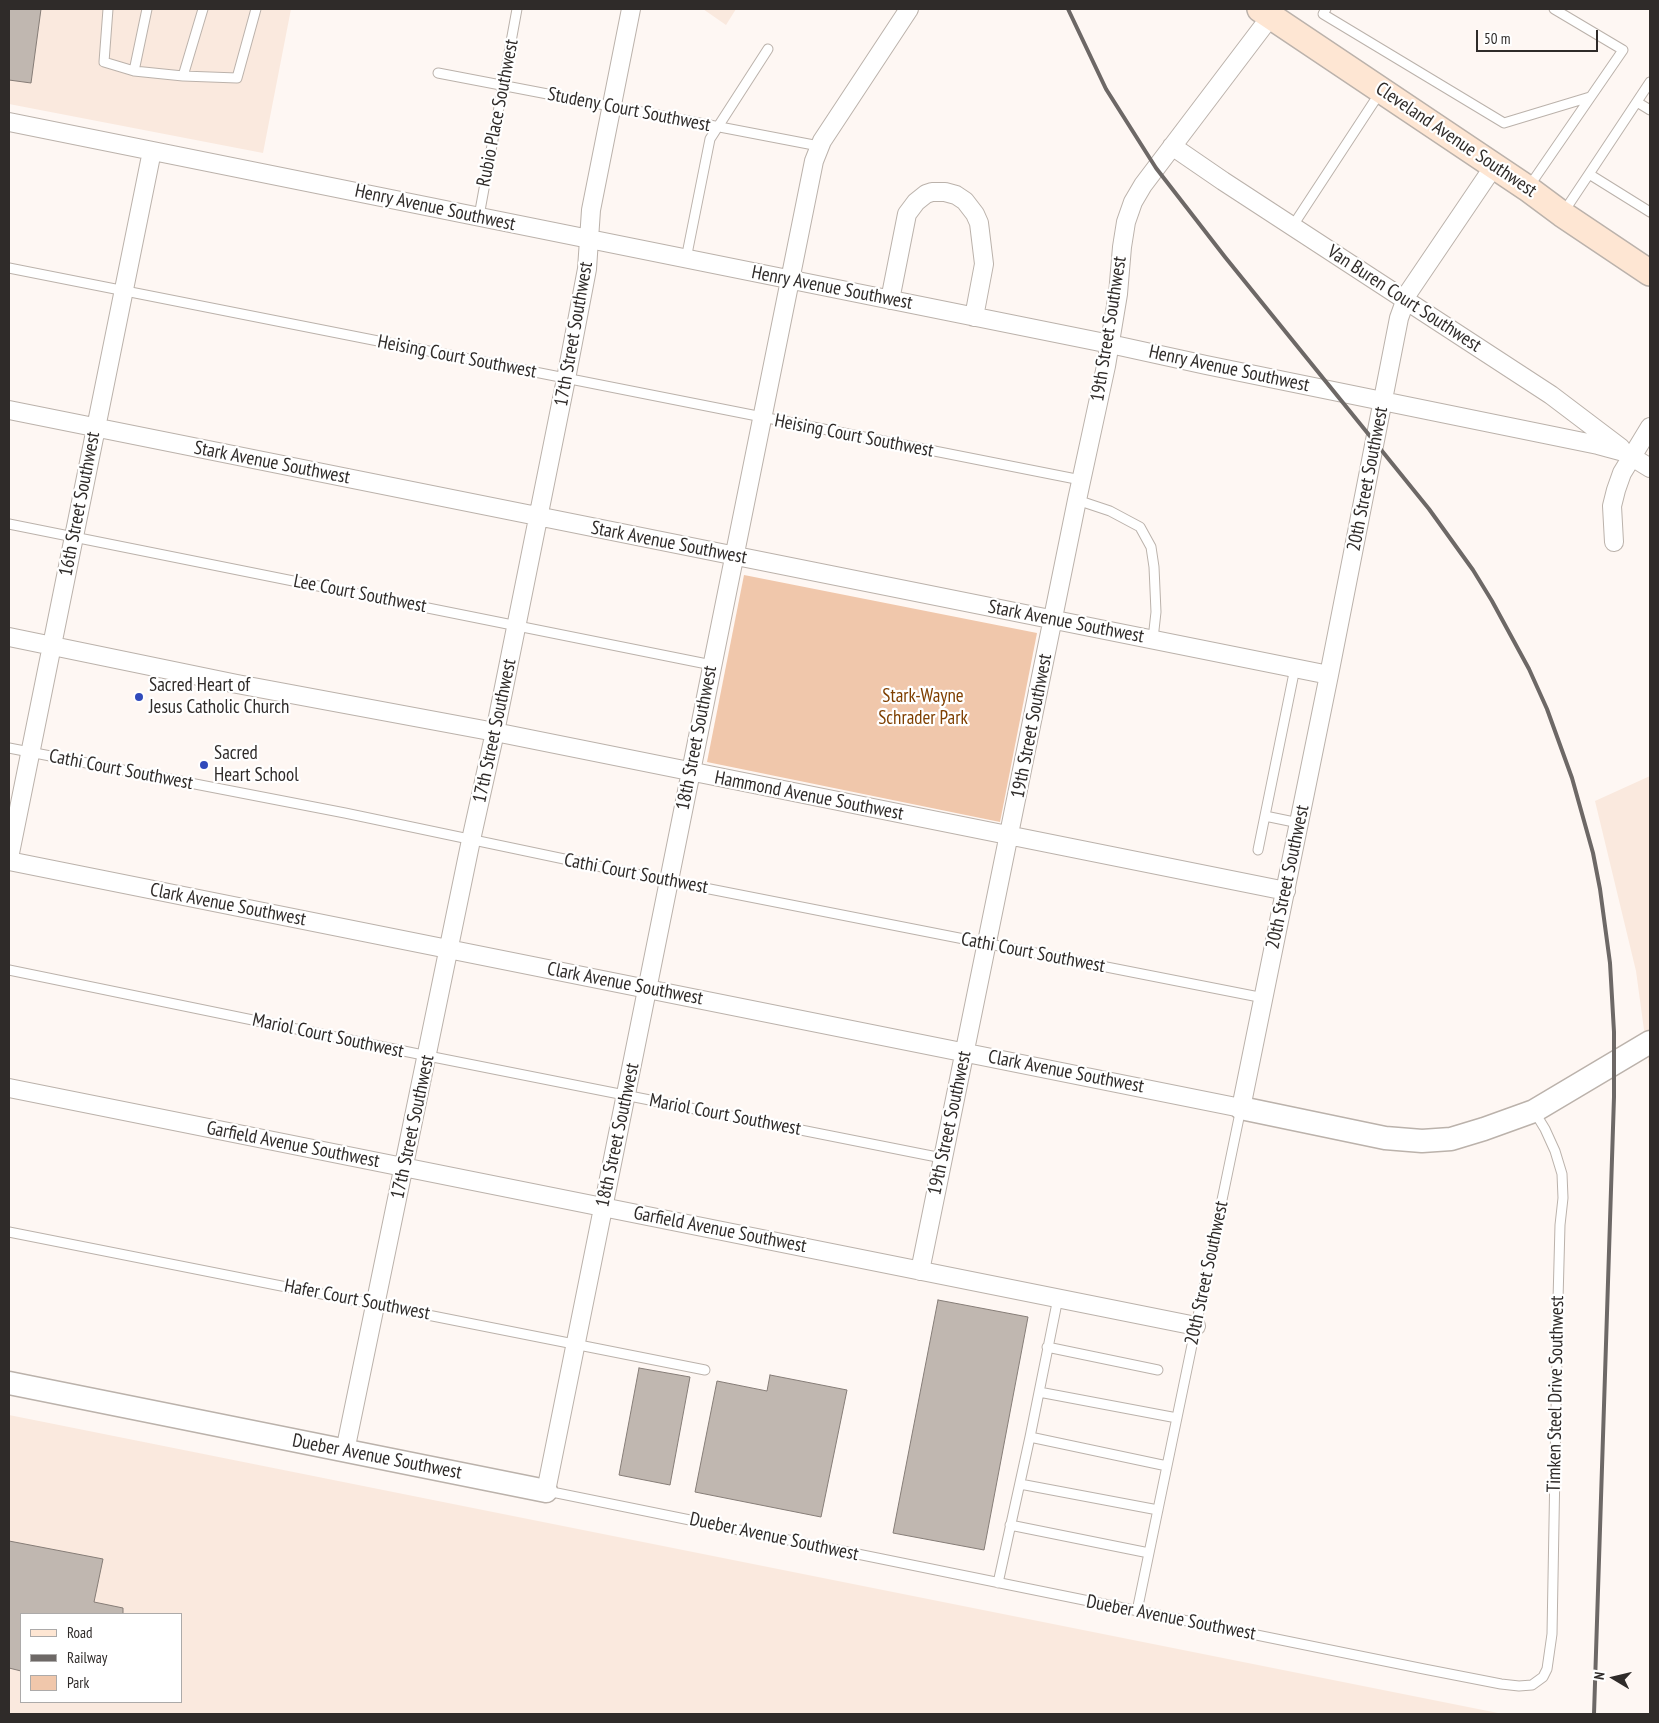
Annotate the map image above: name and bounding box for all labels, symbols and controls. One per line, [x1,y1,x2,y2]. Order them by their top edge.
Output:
scale bar [1479,20,1602,52]
text: 50 m [1484,29,1510,48]
street label: Rubio Place Southwest [473,37,523,189]
street label: Cleveland Avenue Southwest [1371,78,1541,202]
street label: Studeny Court Southwest [546,83,712,137]
street label: Henry Avenue Southwest [353,180,517,236]
street label: Van Buren Court Southwest [1323,241,1485,357]
street label: 19th Street Southwest [1086,255,1132,403]
street label: 17th Street Southwest [550,260,598,408]
street label: Henry Avenue Southwest [750,261,914,315]
street label: Heising Court Southwest [376,330,538,384]
street label: Henry Avenue Southwest [1147,341,1311,397]
street label: 20th Street Southwest [1343,405,1393,553]
street label: Heising Court Southwest [773,409,935,463]
street label: 16th Street Southwest [55,430,105,578]
street label: Stark Avenue Southwest [192,437,352,489]
street label: Stark Avenue Southwest [589,517,749,569]
street label: Lee Court Southwest [292,570,428,618]
street label: Stark Avenue Southwest [986,596,1146,648]
street label: 19th Street Southwest [1007,652,1057,800]
street label: 17th Street Southwest [469,657,521,805]
street label: 18th Street Southwest [672,664,722,812]
place label: Sacred Heart of Jesus Catholic Church [149,675,289,719]
park label: Stark-Wayne Schrader Park [878,686,968,730]
marker: Sacred Heart of Jesus Catholic Church [133,691,145,703]
place label: Sacred Heart School [214,743,299,787]
street label: Cathi Court Southwest [47,745,195,795]
marker: Sacred Heart School [198,759,210,771]
street label: Hammond Avenue Southwest [713,766,905,826]
street label: 20th Street Southwest [1262,803,1314,951]
street label: Cathi Court Southwest [562,849,710,899]
street label: Clark Avenue Southwest [148,879,308,931]
street label: Cathi Court Southwest [959,928,1107,978]
street label: Clark Avenue Southwest [545,958,705,1010]
street label: Mariol Court Southwest [250,1009,406,1063]
street label: Clark Avenue Southwest [986,1046,1146,1098]
street label: 19th Street Southwest [924,1049,976,1197]
street label: 17th Street Southwest [387,1053,439,1201]
street label: 18th Street Southwest [592,1061,644,1209]
street label: Mariol Court Southwest [647,1089,803,1141]
street label: Garfield Avenue Southwest [205,1117,381,1173]
street label: 20th Street Southwest [1181,1199,1233,1347]
street label: Garfield Avenue Southwest [632,1202,808,1258]
street label: Hafer Court Southwest [282,1275,432,1325]
street label: Timken Steel Drive Southwest [1543,1295,1569,1493]
street label: Dueber Avenue Southwest [290,1429,464,1485]
street label: Dueber Avenue Southwest [687,1508,861,1566]
street label: Dueber Avenue Southwest [1084,1590,1258,1646]
legend [20,1613,182,1703]
text: Road [67,1623,93,1642]
text: Railway [67,1648,107,1667]
north arrow [1589,1653,1639,1703]
text: N [1590,1671,1609,1681]
text: Park [67,1673,89,1692]

